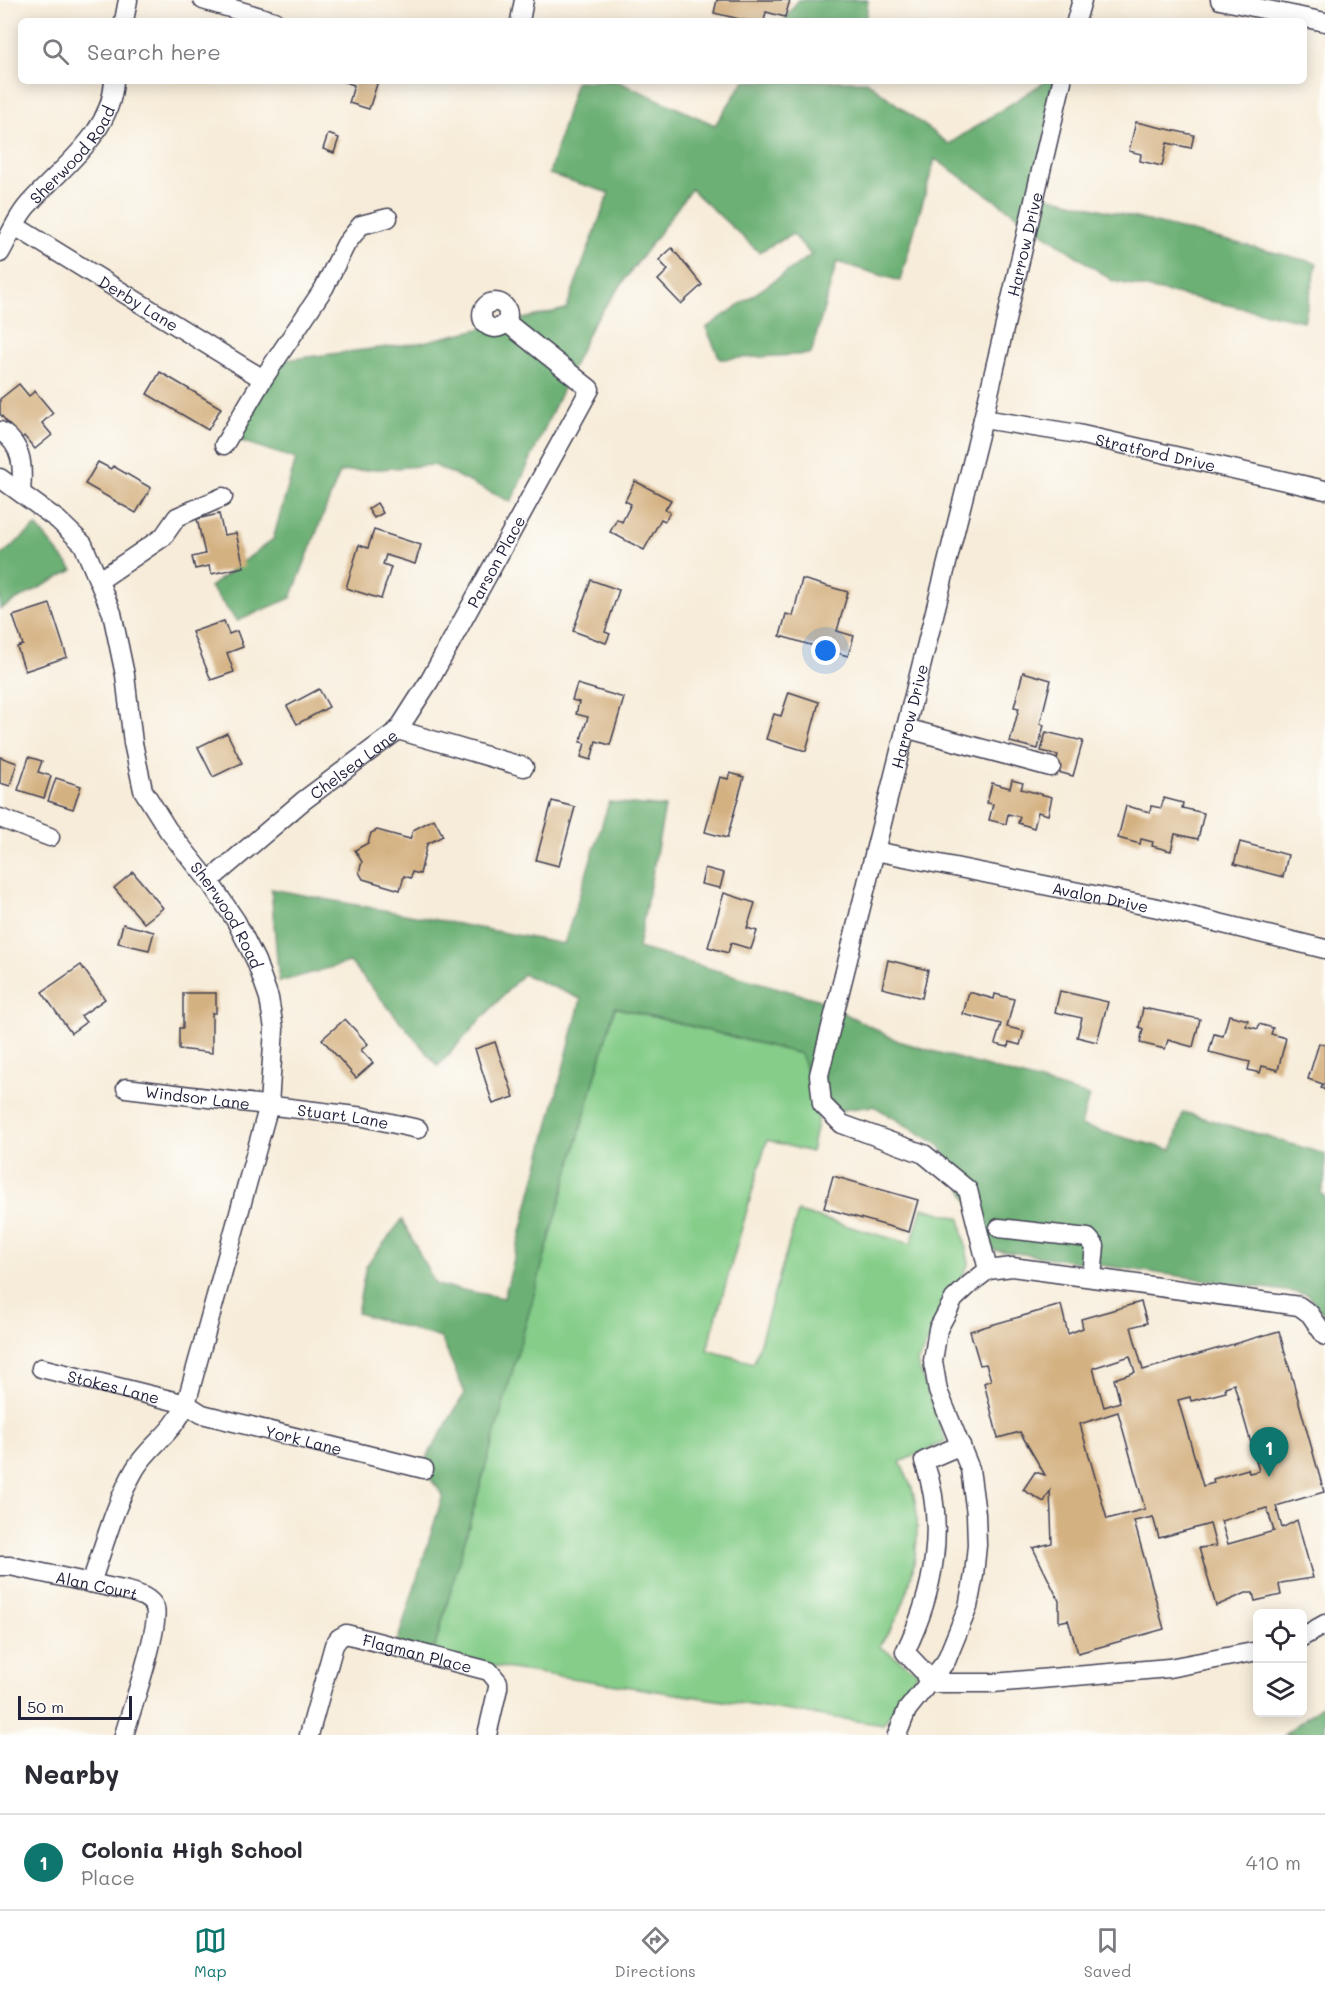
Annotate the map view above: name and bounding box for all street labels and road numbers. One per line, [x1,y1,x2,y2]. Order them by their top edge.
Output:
street label: Sherwood Road [24,102,119,208]
street label: Harrow Drive [1002,190,1046,298]
street label: Derby Lane [96,270,183,335]
street label: Stratford Drive [1094,428,1218,475]
street label: Parson Place [462,511,529,611]
street label: Harrow Drive [886,662,932,770]
street label: Chelsea Lane [305,724,401,803]
street label: Sherwood Road [186,857,268,971]
street label: Avalon Drive [1050,876,1150,916]
street label: Windsor Lane [144,1080,251,1114]
street label: Stuart Lane [296,1098,391,1133]
street label: Stokes Lane [66,1365,162,1408]
street label: York Lane [263,1420,344,1459]
street label: Alan Court [54,1565,141,1604]
street label: Flagman Place [361,1628,474,1677]

